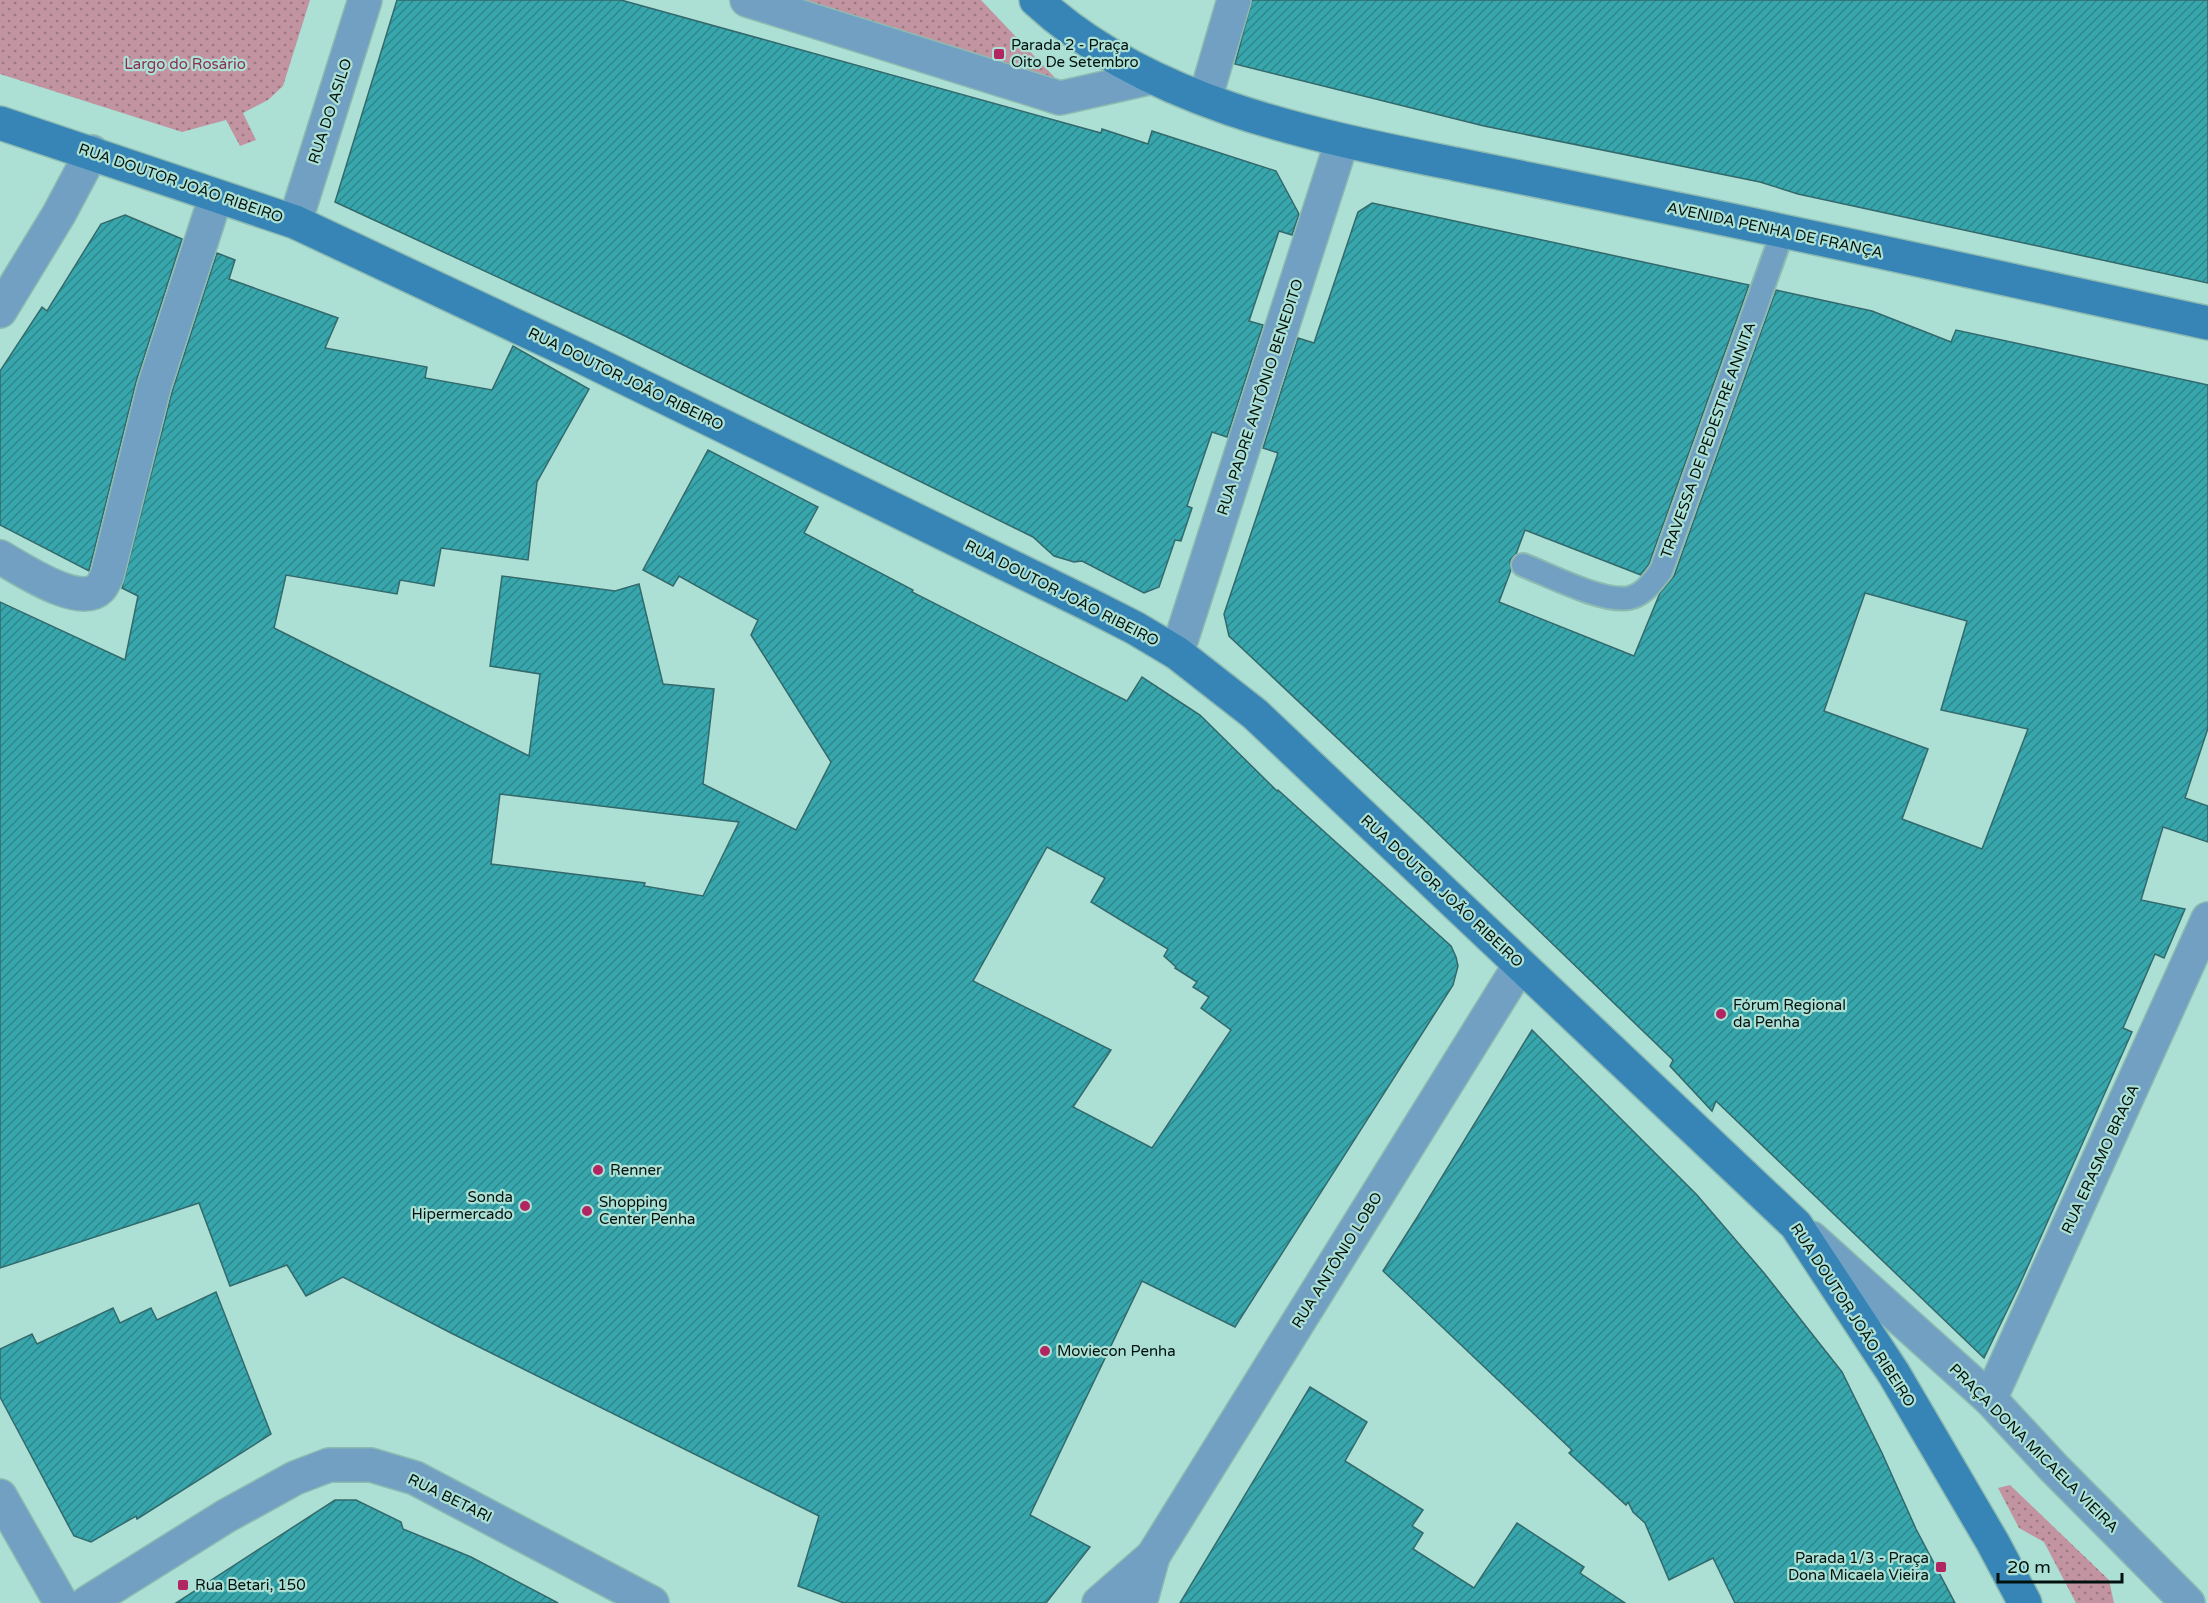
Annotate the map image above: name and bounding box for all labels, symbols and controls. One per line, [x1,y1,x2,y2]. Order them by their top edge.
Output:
place label: Parada 2 - Praça Oito De Setembro [1011,36,1139,71]
marker: Parada 2 - Praça Oito De Setembro [992,47,1006,61]
park label: Largo do Rosário [124,55,246,73]
street label: RUA DO ASILO [304,56,356,166]
street label: RUA DOUTOR JOÃO RIBEIRO [76,139,286,227]
street label: AVENIDA PENHA DE FRANÇA [1665,198,1885,262]
street label: RUA PADRE ANTÔNIO BENEDITO [1213,277,1307,517]
street label: TRAVESSA DE PEDESTRE ANNITA [1657,319,1759,561]
street label: RUA DOUTOR JOÃO RIBEIRO [525,324,727,434]
street label: RUA DOUTOR JOÃO RIBEIRO [962,536,1162,650]
street label: RUA DOUTOR JOÃO RIBEIRO [1357,811,1527,971]
place label: Fórum Regional da Penha [1733,996,1846,1031]
marker: Fórum Regional da Penha [1714,1007,1728,1021]
street label: RUA ERASMO BRAGA [2057,1081,2143,1237]
place label: Renner [610,1161,662,1179]
marker: Renner [591,1163,605,1177]
place label: Sonda Hipermercado [412,1188,513,1223]
street label: RUA ANTÔNIO LOBO [1288,1189,1386,1331]
place label: Shopping Center Penha [599,1193,695,1228]
marker: Sonda Hipermercado [518,1199,532,1213]
marker: Shopping Center Penha [580,1204,594,1218]
street label: RUA DOUTOR JOÃO RIBEIRO [1787,1220,1919,1410]
place label: Moviecon Penha [1057,1342,1176,1360]
marker: Moviecon Penha [1038,1344,1052,1358]
street label: PRAÇA DONA MICAELA VIEIRA [1946,1360,2122,1536]
street label: RUA BETARI [405,1470,495,1526]
scale bar [1998,1546,2122,1584]
place label: Parada 1/3 - Praça Dona Micaela Vieira [1788,1549,1929,1584]
text: 20 m [2007,1556,2051,1578]
marker: Parada 1/3 - Praça Dona Micaela Vieira [1934,1560,1948,1574]
place label: Rua Betari, 150 [195,1576,306,1594]
marker: Rua Betari, 150 [176,1578,190,1592]

